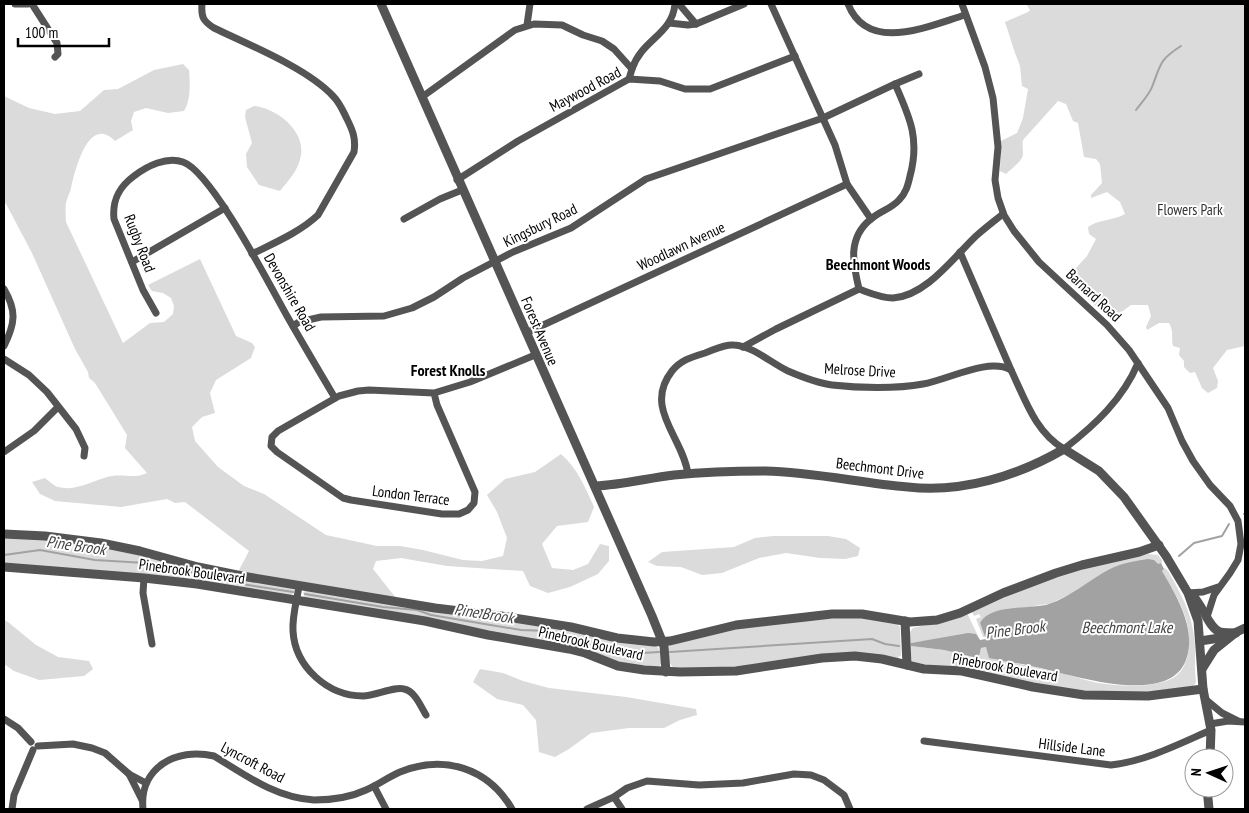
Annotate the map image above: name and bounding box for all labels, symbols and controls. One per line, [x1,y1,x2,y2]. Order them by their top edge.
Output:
scale bar [18,15,109,47]
text: 100 m [25,23,58,42]
street label: Maywood Road [546,62,624,116]
street label: Kingsbury Road [500,199,580,251]
park label: Flowers Park [1157,200,1223,219]
street label: Rugby Road [120,211,160,275]
street label: Woodlawn Avenue [634,217,728,275]
street label: Devonshire Road [260,250,320,334]
district label: Beechmont Woods [826,254,931,274]
street label: Barnard Road [1062,264,1126,326]
street label: Forest Avenue [517,294,563,368]
street label: Melrose Drive [824,359,896,381]
district label: Forest Knolls [411,360,486,380]
street label: Beechmont Drive [835,453,925,483]
street label: London Terrace [371,481,451,509]
water label: Pine Brook [45,531,109,559]
street label: Pinebrook Boulevard [138,554,246,588]
water label: Pine Brook [453,598,517,628]
water label: Pine Brook [984,615,1048,643]
water label: Beechmont Lake [1082,617,1174,637]
street label: Pinebrook Boulevard [537,622,645,664]
street label: Pinebrook Boulevard [951,648,1059,686]
street label: Hillside Lane [1037,733,1107,761]
street label: Lyncroft Road [218,737,288,787]
north arrow [1184,748,1234,798]
text: N [1187,768,1205,777]

